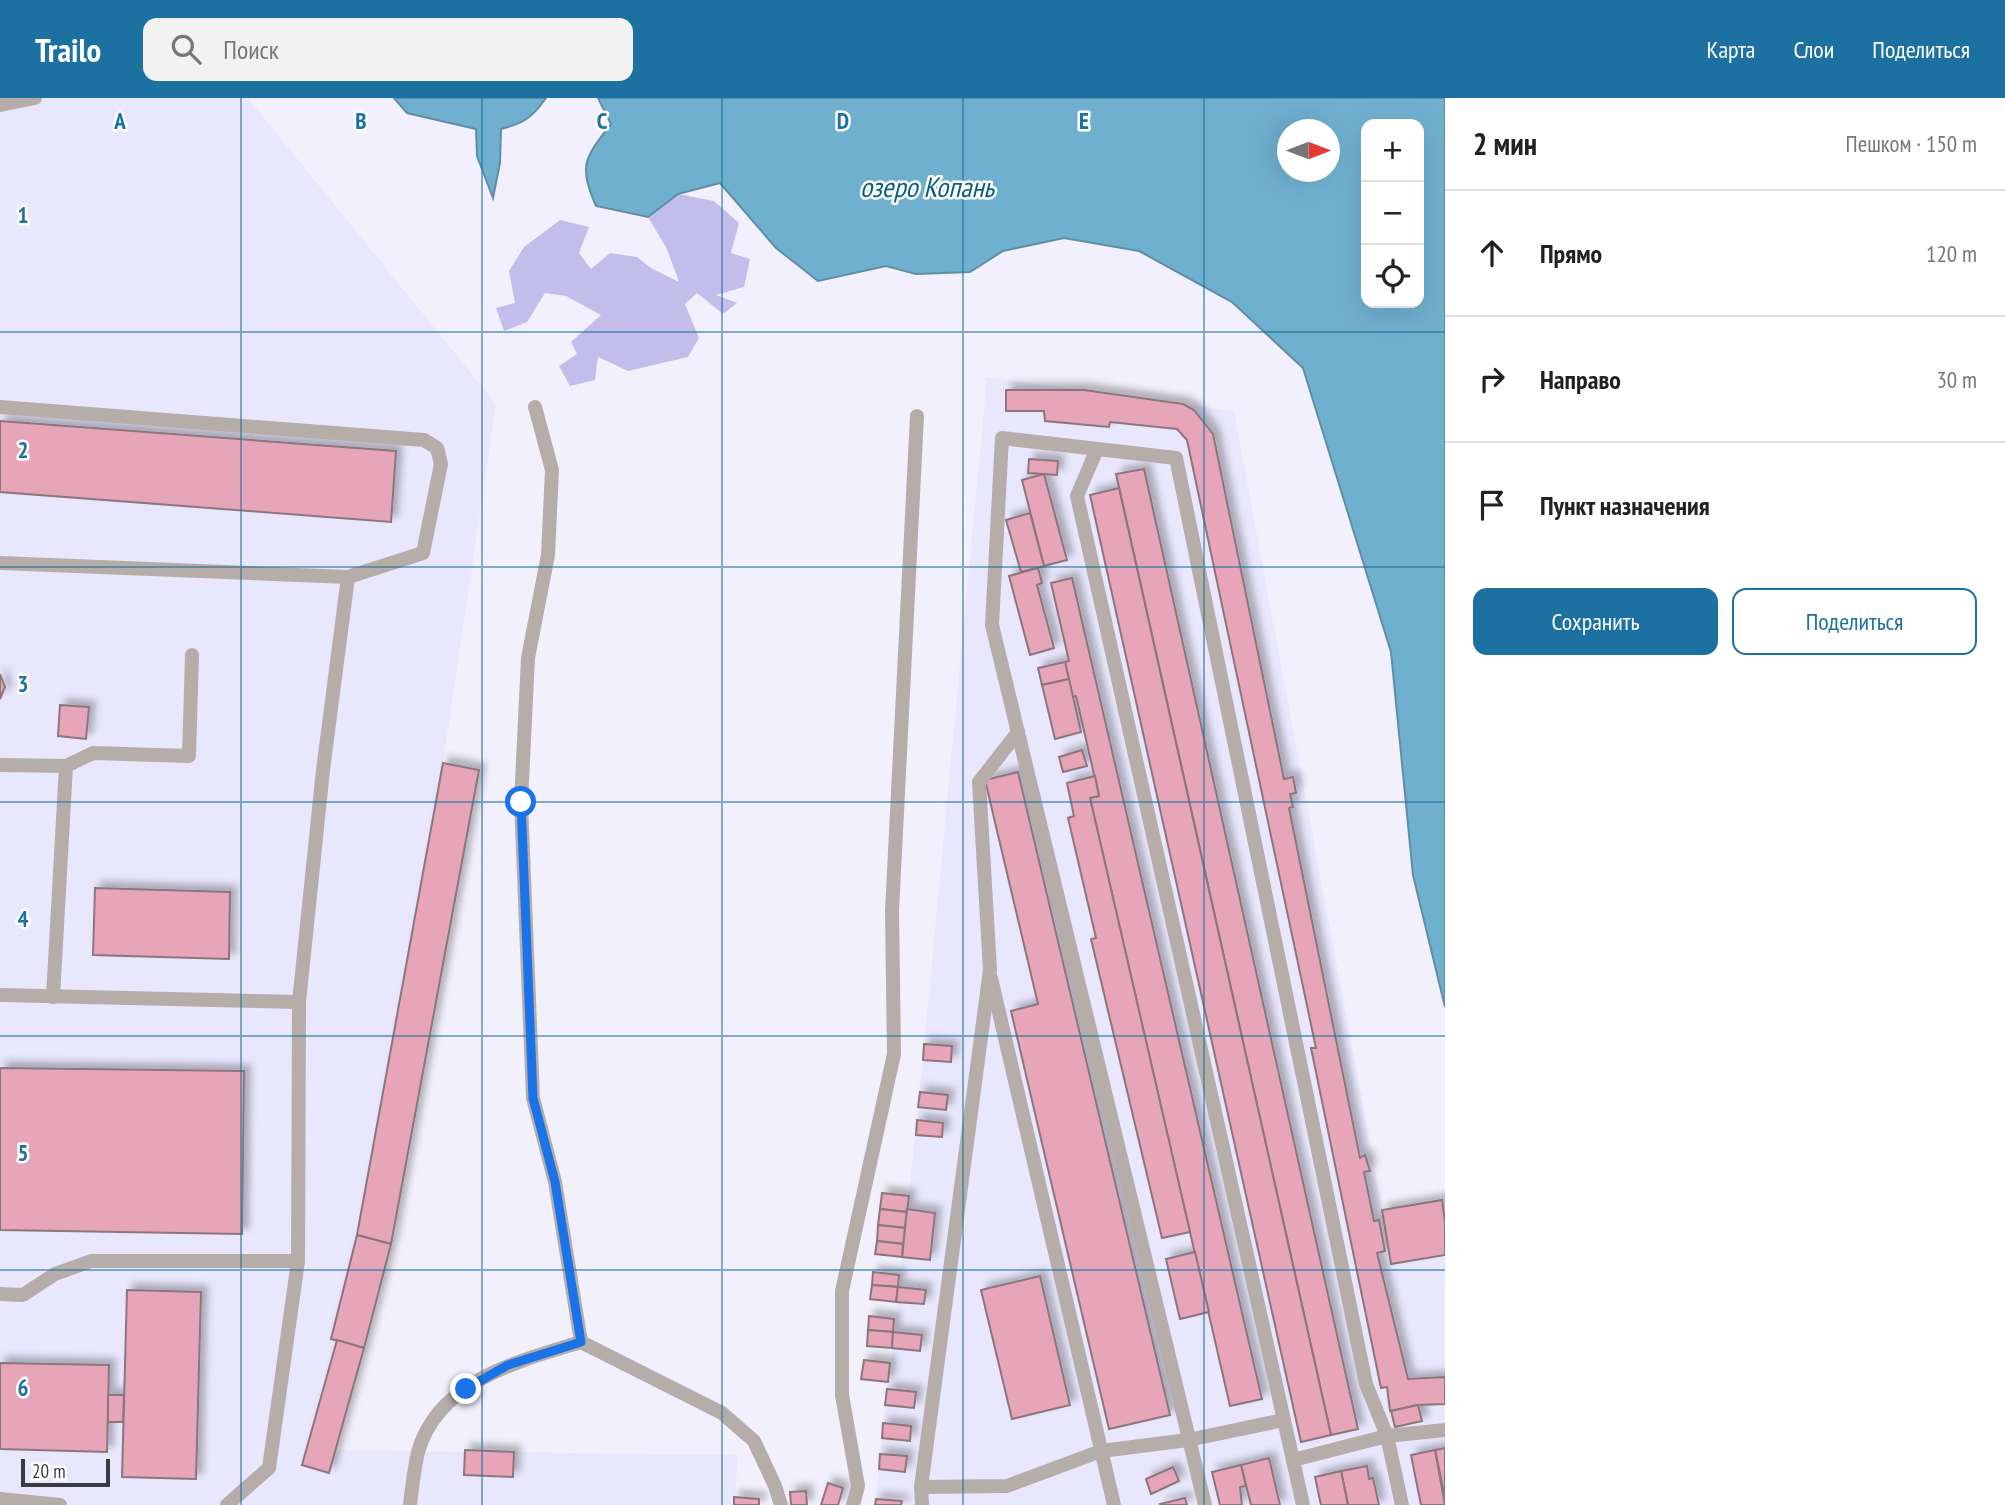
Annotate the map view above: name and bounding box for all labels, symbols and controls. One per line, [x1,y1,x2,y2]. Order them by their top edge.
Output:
search box [143,18,633,81]
text: Trailo [35,28,101,71]
icon: search [167,30,205,68]
text: Поиск [223,33,279,66]
text: Карта [1707,34,1755,65]
text: Слои [1793,34,1834,65]
text: Поделиться [1872,34,1970,65]
text: A [113,106,126,135]
text: B [355,106,367,135]
text: C [597,106,608,135]
text: D [837,106,849,135]
text: E [1079,106,1089,135]
north arrow [1277,119,1340,182]
map controls [1361,119,1424,308]
button: + [1361,119,1424,182]
text: 2 мин [1473,124,1537,163]
text: Пешком · 150 m [1846,129,1977,158]
water label: озеро Копань [860,168,996,205]
button: − [1361,182,1424,245]
text: 1 [18,200,29,229]
icon: ahead [1473,234,1511,272]
text: Прямо [1540,237,1602,270]
text: 120 m [1926,239,1977,268]
button: locate [1361,245,1424,308]
icon: right [1473,360,1511,398]
text: Направо [1540,363,1621,396]
text: 30 m [1936,365,1977,394]
text: 2 [18,435,29,464]
icon: arrive [1473,486,1511,524]
text: Пункт назначения [1540,489,1710,522]
button: Сохранить [1473,588,1718,655]
button: Поделиться [1732,588,1977,655]
text: 3 [18,669,29,698]
route start [505,786,536,817]
text: 4 [18,904,29,933]
text: 5 [18,1138,29,1167]
text: 6 [18,1373,29,1402]
route end [450,1373,481,1404]
scale bar [21,1456,110,1488]
text: 20 m [32,1459,66,1483]

